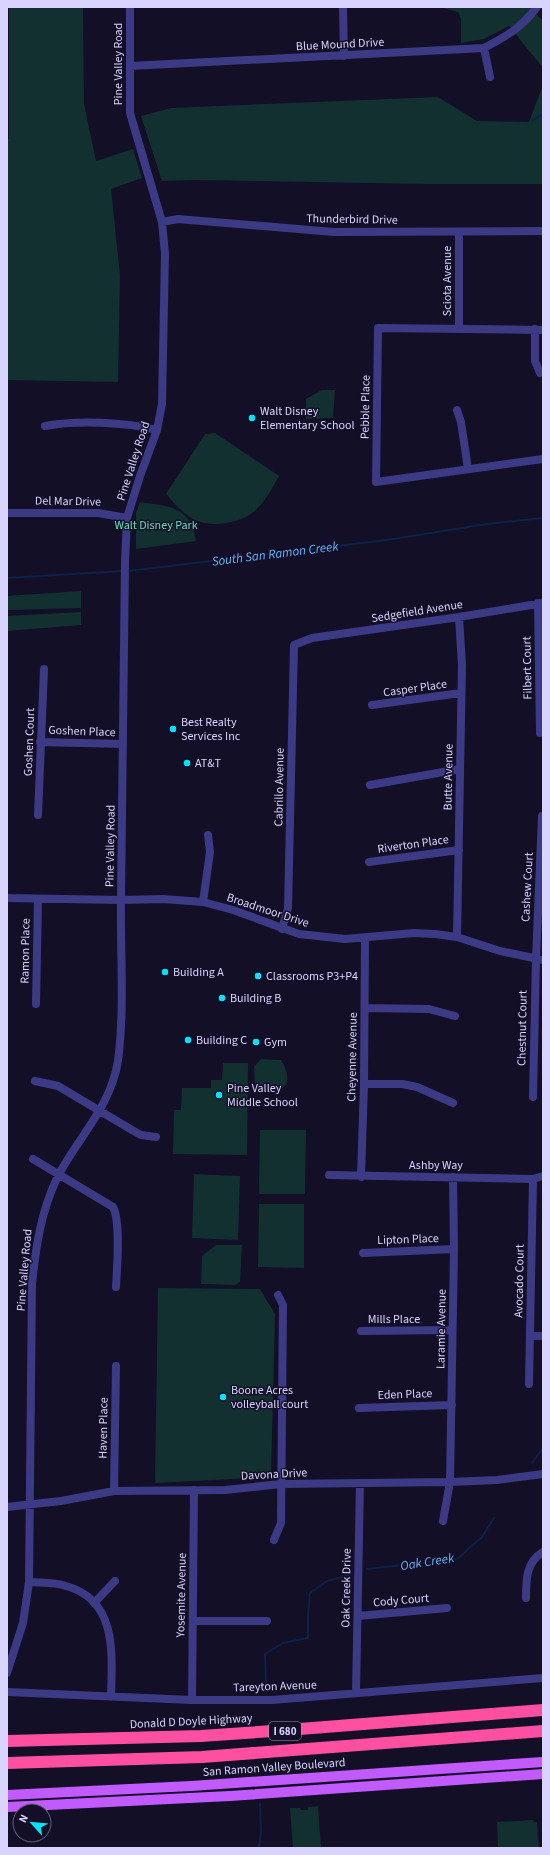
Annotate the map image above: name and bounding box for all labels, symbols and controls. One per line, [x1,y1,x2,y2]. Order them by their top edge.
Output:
street label: Pine Valley Road [110,23,127,105]
street label: Blue Mound Drive [295,34,385,55]
street label: Thunderbird Drive [306,210,398,229]
street label: Sciota Avenue [439,246,456,316]
street label: Pebble Place [356,375,375,439]
place label: Walt Disney Elementary School [260,403,355,434]
marker: Walt Disney Elementary School [247,413,257,423]
street label: Pine Valley Road [113,419,154,503]
street label: Del Mar Drive [35,492,101,511]
park label: Walt Disney Park [114,517,198,534]
water label: South San Ramon Creek [211,537,340,571]
street label: Sedgefield Avenue [370,596,464,627]
street label: Filbert Court [518,636,537,700]
street label: Casper Place [382,676,448,701]
street label: Goshen Court [20,708,39,777]
place label: Best Realty Services Inc [181,714,241,745]
street label: Goshen Place [48,722,116,741]
marker: Best Realty Services Inc [168,724,178,734]
street label: Butte Avenue [439,744,458,810]
street label: Cabrillo Avenue [270,747,289,826]
place label: AT&T [195,755,222,772]
marker: AT&T [182,758,192,768]
street label: Pine Valley Road [101,805,120,887]
street label: Riverton Place [376,831,450,858]
street label: Cashew Court [517,852,538,922]
street label: Broadmoor Drive [224,889,311,932]
street label: Ramon Place [16,918,35,984]
place label: Building A [173,964,224,981]
marker: Building A [160,967,170,977]
place label: Classrooms P3+P4 [266,968,358,985]
marker: Classrooms P3+P4 [253,971,263,981]
place label: Building B [230,990,281,1007]
street label: Chestnut Court [513,990,532,1066]
marker: Building B [217,993,227,1003]
street label: Cheyenne Avenue [343,1012,362,1102]
place label: Building C [196,1032,247,1049]
place label: Gym [264,1034,287,1051]
marker: Building C [183,1035,193,1045]
marker: Gym [251,1037,261,1047]
place label: Pine Valley Middle School [227,1080,298,1111]
marker: Pine Valley Middle School [214,1090,224,1100]
street label: Ashby Way [409,1157,463,1174]
street label: Pine Valley Road [12,1228,37,1312]
street label: Lipton Place [377,1230,439,1249]
street label: Avocado Court [510,1244,529,1318]
street label: Laramie Avenue [432,1289,451,1369]
street label: Mills Place [368,1311,420,1328]
place label: Boone Acres volleyball court [231,1382,308,1413]
street label: Eden Place [377,1385,433,1404]
marker: Boone Acres volleyball court [218,1392,228,1402]
street label: Haven Place [94,1397,113,1459]
street label: Davona Drive [240,1464,308,1485]
street label: Oak Creek Drive [337,1548,356,1628]
water label: Oak Creek [399,1549,456,1575]
street label: Yosemite Avenue [172,1552,191,1639]
street label: Cody Court [372,1590,430,1611]
street label: Tareyton Avenue [233,1677,317,1696]
street label: Donald D Doyle Highway [129,1710,253,1733]
road number: I 680 [269,1722,301,1740]
street label: San Ramon Valley Boulevard [202,1754,346,1781]
north arrow [12,1803,52,1843]
text: N [15,1812,32,1825]

